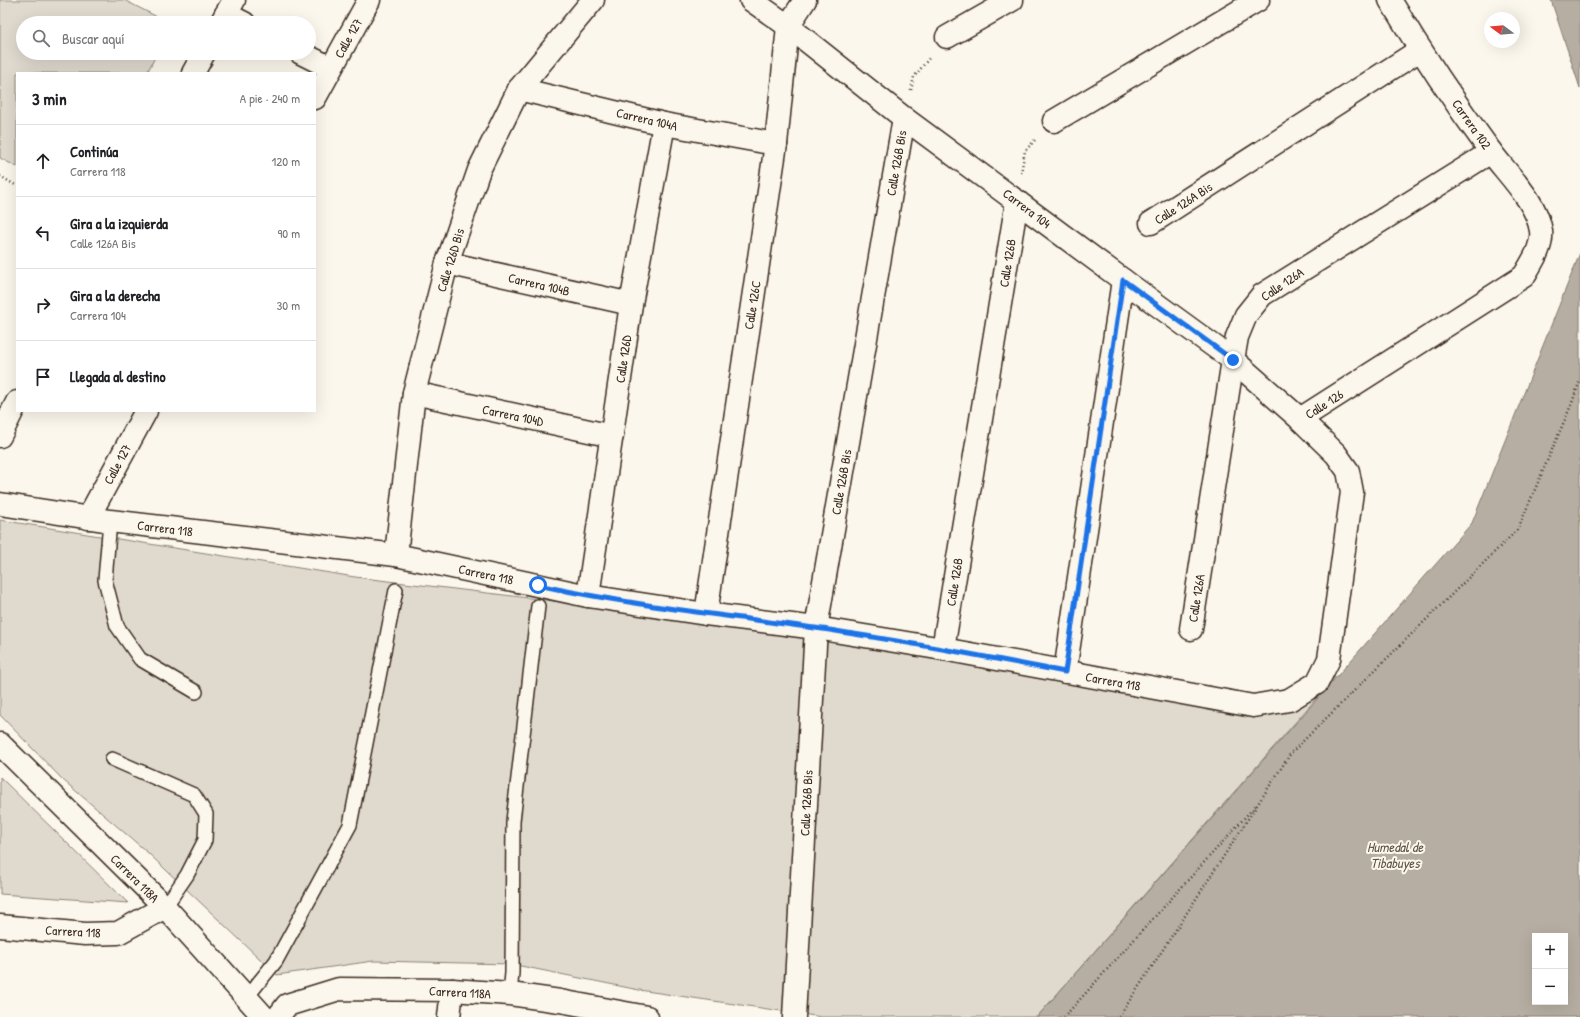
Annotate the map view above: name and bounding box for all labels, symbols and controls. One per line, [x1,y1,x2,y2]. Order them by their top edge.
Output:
north arrow [1484,12,1520,48]
street label: Calle 127 [330,15,366,61]
search box [16,16,316,60]
icon: search [30,27,52,49]
text: Buscar aquí [62,28,125,49]
text: 3 min [32,87,67,110]
text: A pie · 240 m [240,89,300,107]
street label: Carrera 102 [1448,95,1496,153]
street label: Carrera 104A [615,103,680,135]
street label: Calle 126B Bis [881,129,911,197]
text: Continúa [70,141,118,162]
icon: ahead [32,150,54,172]
text: 120 m [272,152,300,170]
text: Carrera 118 [70,162,126,180]
street label: Calle 126A Bis [1150,178,1216,228]
street label: Carrera 104 [999,184,1055,232]
text: Gira a la izquierda [70,213,168,234]
icon: left [32,222,54,244]
text: 90 m [278,224,300,242]
street label: Calle 126D Bis [432,226,468,294]
text: Calle 126A Bis [70,234,136,252]
street label: Calle 126B [994,237,1020,288]
street label: Calle 126A [1257,263,1308,305]
street label: Carrera 104B [507,268,572,300]
street label: Calle 126C [739,279,765,331]
text: Gira a la derecha [70,285,160,306]
icon: right [32,294,54,316]
text: 30 m [277,296,300,314]
text: Carrera 104 [70,306,126,324]
street label: Calle 126D [611,333,635,384]
route end [1224,351,1242,369]
icon: arrive [32,366,54,388]
text: Llegada al destino [70,366,166,387]
street label: Calle 126 [1301,385,1347,423]
street label: Carrera 104D [481,400,546,430]
street label: Calle 127 [99,441,135,487]
street label: Calle 126B Bis [826,448,856,516]
street label: Carrera 118 [136,516,194,540]
street label: Calle 126B [941,556,967,607]
street label: Carrera 118 [457,559,515,589]
street label: Calle 126A [1183,572,1209,623]
route start [529,576,547,594]
street label: Carrera 118 [1084,667,1142,695]
street label: Calle 126B Bis [795,770,817,836]
water label: Humedal de Tibabuyes [1367,837,1425,873]
street label: Carrera 118A [107,850,164,907]
street label: Carrera 118 [45,921,102,941]
map controls [1532,933,1568,1005]
button: + [1532,933,1568,969]
button: − [1532,969,1568,1005]
street label: Carrera 118A [429,981,492,1003]

